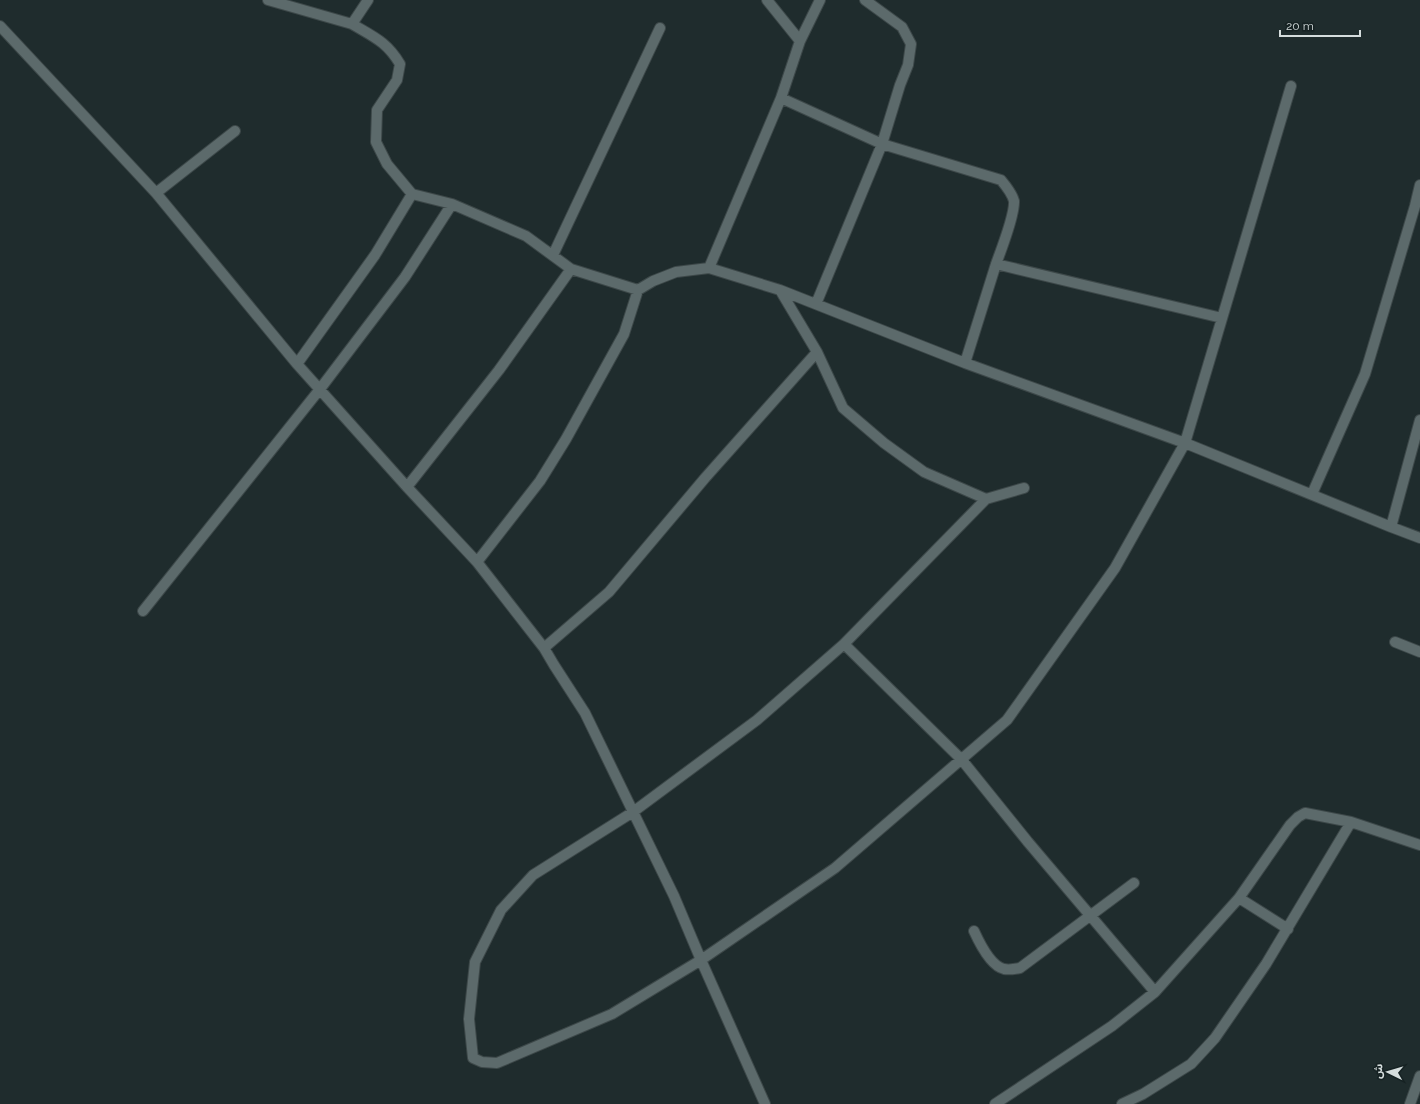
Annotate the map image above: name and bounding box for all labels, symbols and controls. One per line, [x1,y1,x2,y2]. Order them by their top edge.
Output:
scale bar [1280,12,1360,38]
text: 20 m [1286,19,1314,33]
north arrow [1368,1052,1408,1092]
text: ش [1371,1063,1386,1079]

